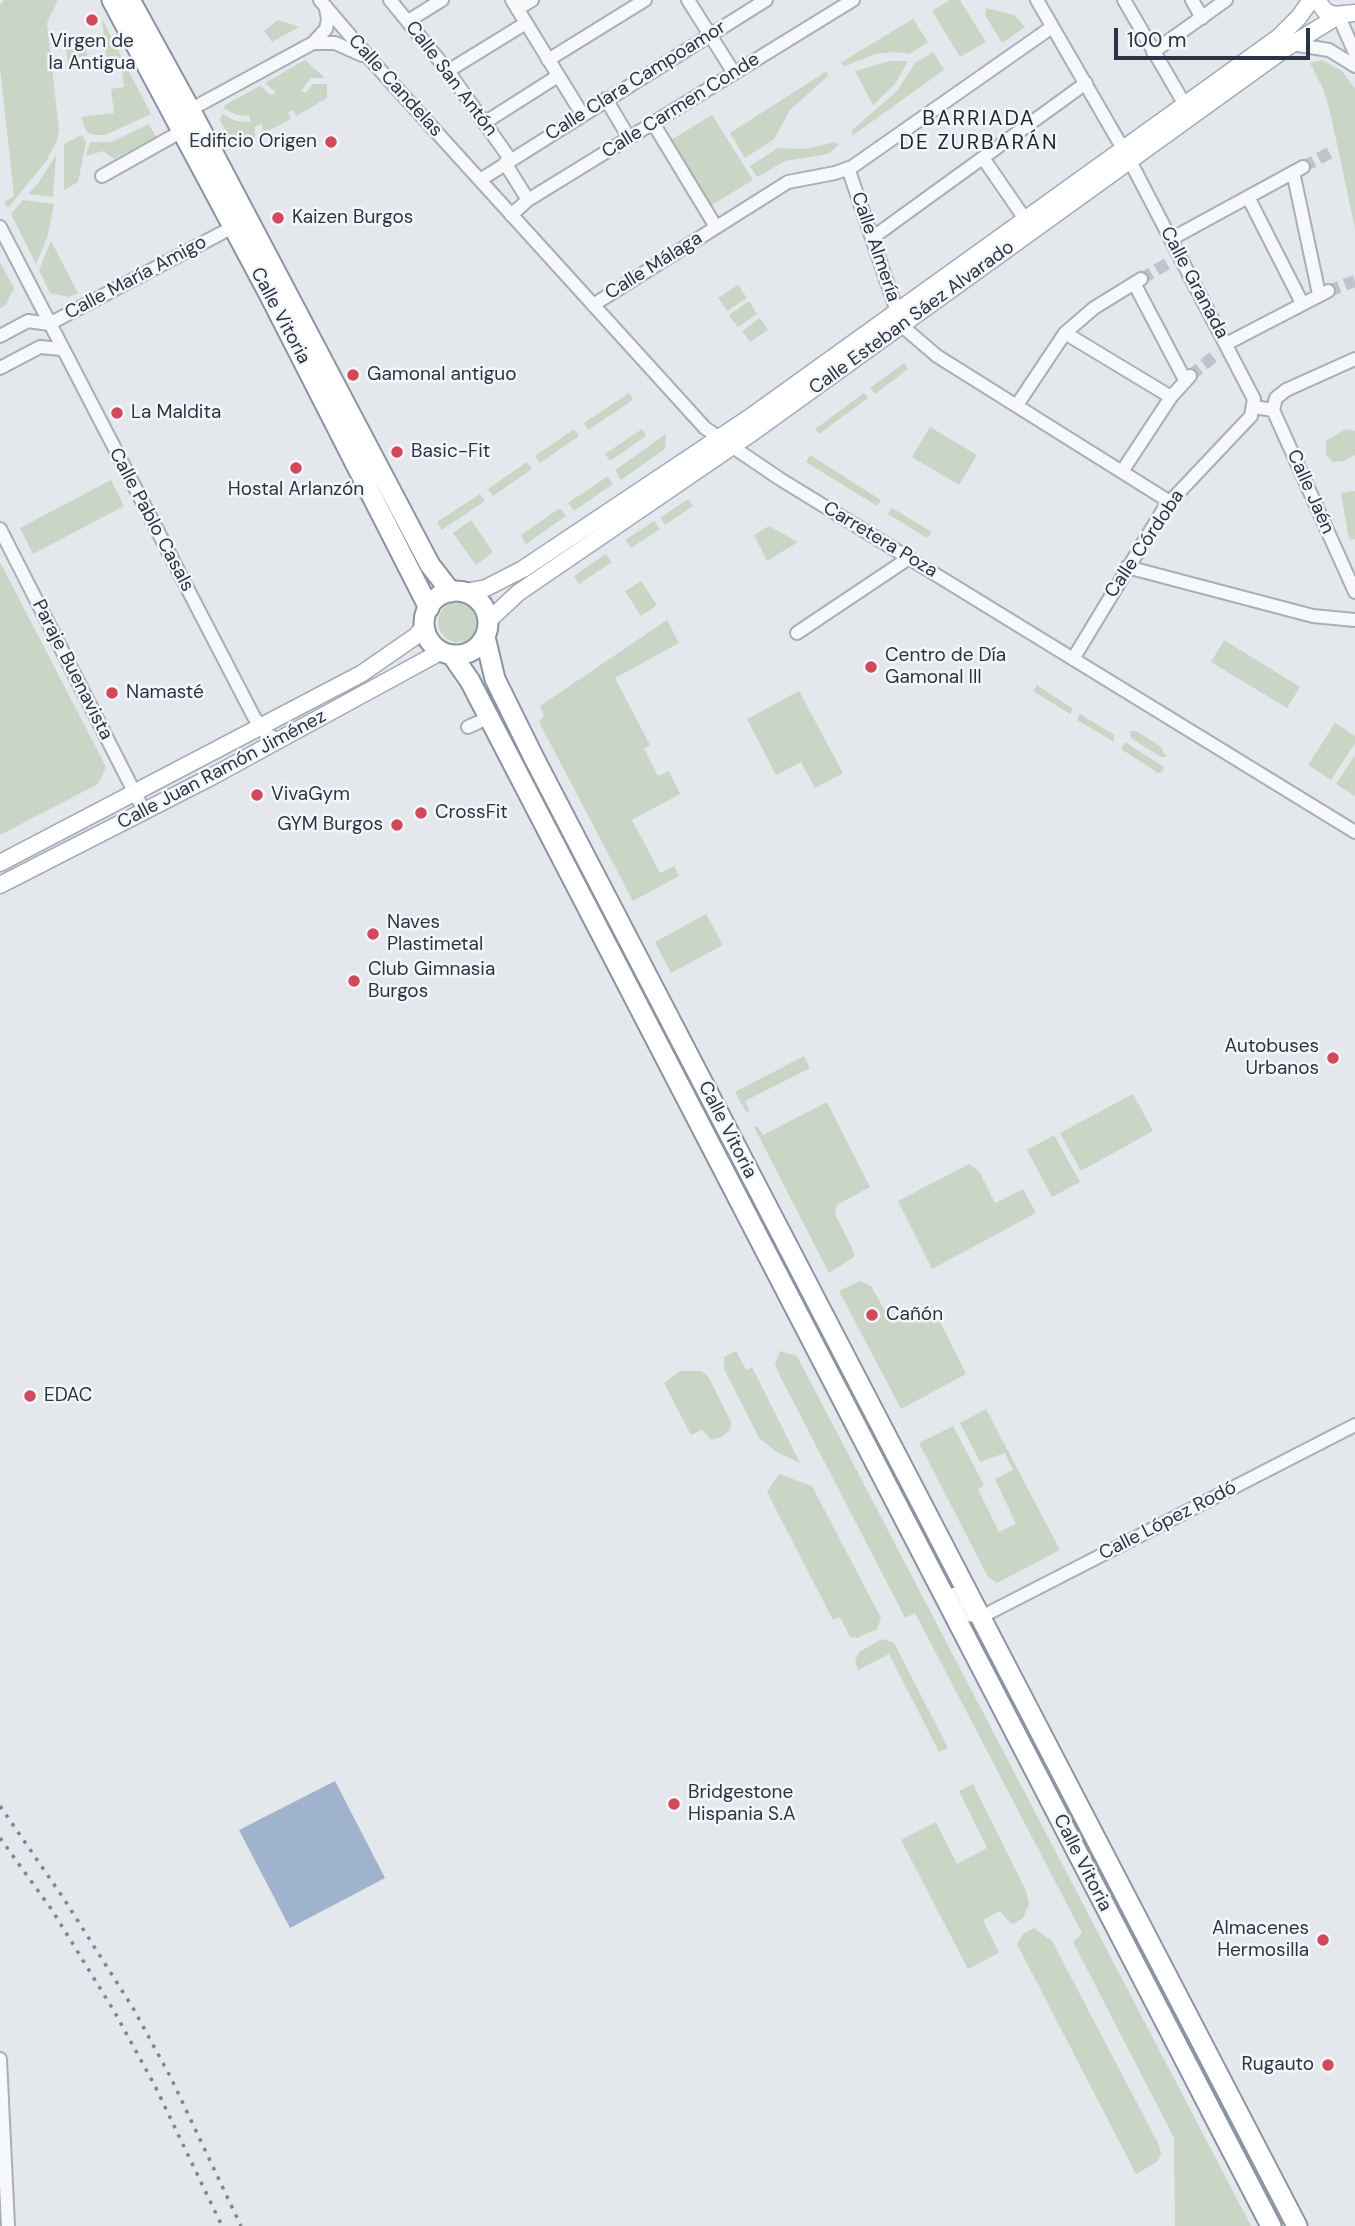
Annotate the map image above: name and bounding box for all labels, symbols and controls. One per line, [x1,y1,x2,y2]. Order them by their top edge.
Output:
marker: Virgen de la Antigua [84,12,100,28]
scale bar [1117,14,1313,58]
street label: Calle Clara Campoamor [542,16,730,146]
street label: Calle San Antón [400,17,502,141]
text: 100 m [1127,26,1187,54]
street label: Calle Candelas [343,30,447,142]
place label: Virgen de la Antigua [49,31,135,75]
street label: Calle Carmen Conde [598,48,764,164]
district label: BARRIADA DE ZURBARÁN [901,106,1057,156]
place label: Edificio Origen [189,131,317,153]
marker: Edificio Origen [323,134,339,150]
street label: Calle Almería [846,189,904,305]
place label: Kaizen Burgos [292,207,413,229]
marker: Kaizen Burgos [270,210,286,226]
street label: Calle Granada [1155,223,1233,343]
street label: Calle Málaga [601,227,707,305]
street label: Calle María Amigo [61,231,211,325]
street label: Calle Esteban Sáez Alvarado [805,236,1019,400]
street label: Calle Vitoria [245,264,315,368]
place label: Gamonal antiguo [367,364,516,386]
marker: Gamonal antiguo [345,367,361,383]
place label: La Maldita [131,402,221,424]
marker: La Maldita [109,405,125,421]
place label: Basic-Fit [411,441,490,463]
street label: Calle Pablo Casals [104,444,198,596]
marker: Basic-Fit [389,444,405,460]
street label: Calle Jaén [1281,446,1339,538]
marker: Hostal Arlanzón [288,460,304,476]
place label: Hostal Arlanzón [228,479,364,501]
street label: Calle Córdoba [1101,486,1189,602]
street label: Carretera Poza [819,497,941,583]
street label: Paraje Buenavista [27,596,117,744]
place label: Centro de Día Gamonal III [885,645,1006,689]
marker: Centro de Día Gamonal III [863,659,879,675]
place label: Namasté [126,682,204,704]
marker: Namasté [104,685,120,701]
street label: Calle Juan Ramón Jiménez [114,705,330,835]
place label: VivaGym [271,784,350,806]
marker: VivaGym [249,787,265,803]
place label: CrossFit [435,802,508,824]
marker: CrossFit [413,805,429,821]
place label: GYM Burgos [277,814,383,836]
marker: GYM Burgos [389,817,405,833]
place label: Naves Plastimetal [387,912,483,956]
marker: Naves Plastimetal [365,926,381,942]
place label: Club Gimnasia Burgos [368,959,495,1003]
marker: Club Gimnasia Burgos [346,973,362,989]
place label: Autobuses Urbanos [1225,1036,1319,1080]
marker: Autobuses Urbanos [1325,1050,1341,1066]
street label: Calle Vitoria [693,1078,761,1182]
place label: Cañón [886,1304,943,1326]
marker: Cañón [864,1307,880,1323]
place label: EDAC [44,1385,92,1407]
marker: EDAC [22,1388,38,1404]
street label: Calle López Rodó [1096,1477,1240,1565]
place label: Bridgestone Hispania S.A [688,1782,796,1826]
marker: Bridgestone Hispania S.A [666,1796,682,1812]
street label: Calle Vitoria [1048,1811,1116,1915]
place label: Almacenes Hermosilla [1212,1918,1309,1962]
marker: Almacenes Hermosilla [1315,1932,1331,1948]
place label: Rugauto [1242,2054,1314,2076]
marker: Rugauto [1320,2057,1336,2073]

